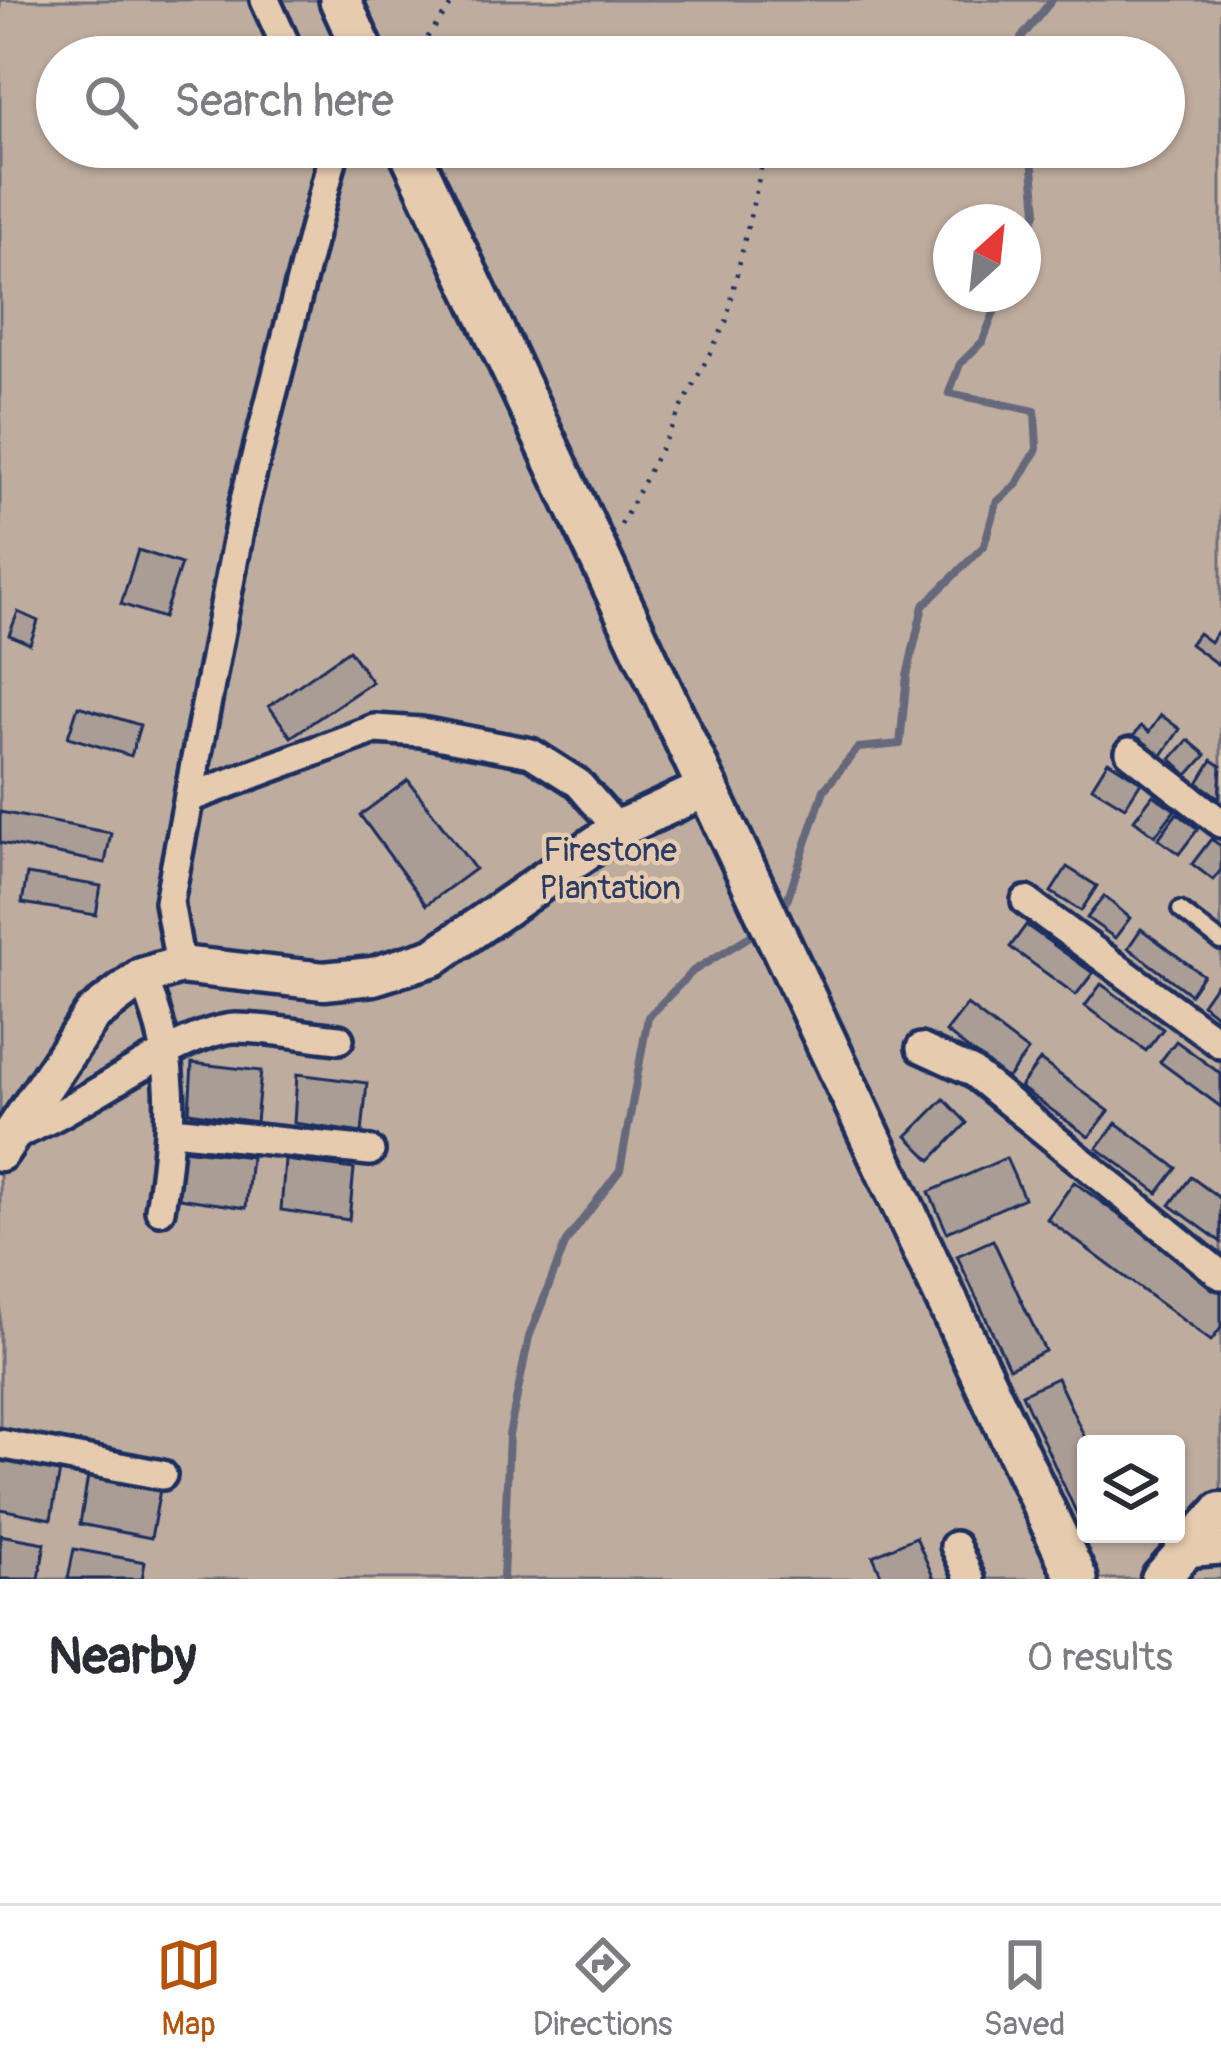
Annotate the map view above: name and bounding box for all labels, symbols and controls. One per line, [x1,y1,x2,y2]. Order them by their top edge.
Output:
search box [36,36,1185,168]
icon: search [78,69,144,135]
text: Search here [174,74,394,130]
north arrow [933,204,1041,312]
park label: Firestone Plantation [539,830,681,909]
map controls [1077,1435,1185,1543]
button: layers [1077,1435,1185,1543]
text: Nearby [48,1625,196,1689]
text: 0 results [1027,1633,1173,1682]
tab: Map [156,1932,222,2045]
tab: Directions [533,1932,673,2045]
tab: Saved [984,1932,1065,2045]

